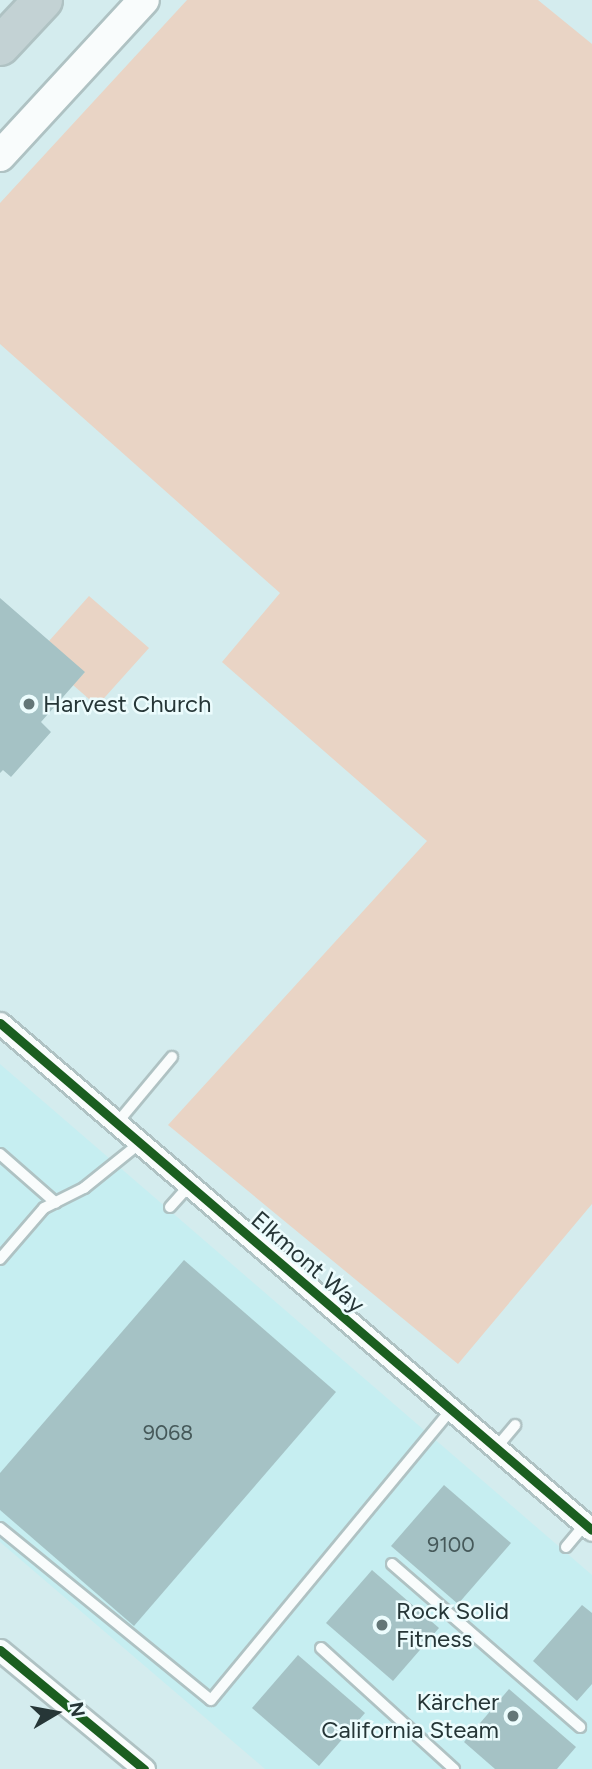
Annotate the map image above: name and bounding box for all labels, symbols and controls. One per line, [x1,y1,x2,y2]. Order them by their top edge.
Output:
place label: Harvest Church [43,690,211,718]
marker: Harvest Church [21,696,37,712]
street label: Elkmont Way [245,1205,371,1319]
house number: 9068 [143,1420,193,1446]
house number: 9100 [427,1532,475,1558]
place label: Rock Solid Fitness [396,1597,509,1653]
marker: Rock Solid Fitness [374,1617,390,1633]
north arrow [21,1678,91,1748]
place label: Kärcher California Steam [321,1688,499,1744]
text: N [65,1700,90,1718]
marker: Kärcher California Steam [505,1708,521,1724]

